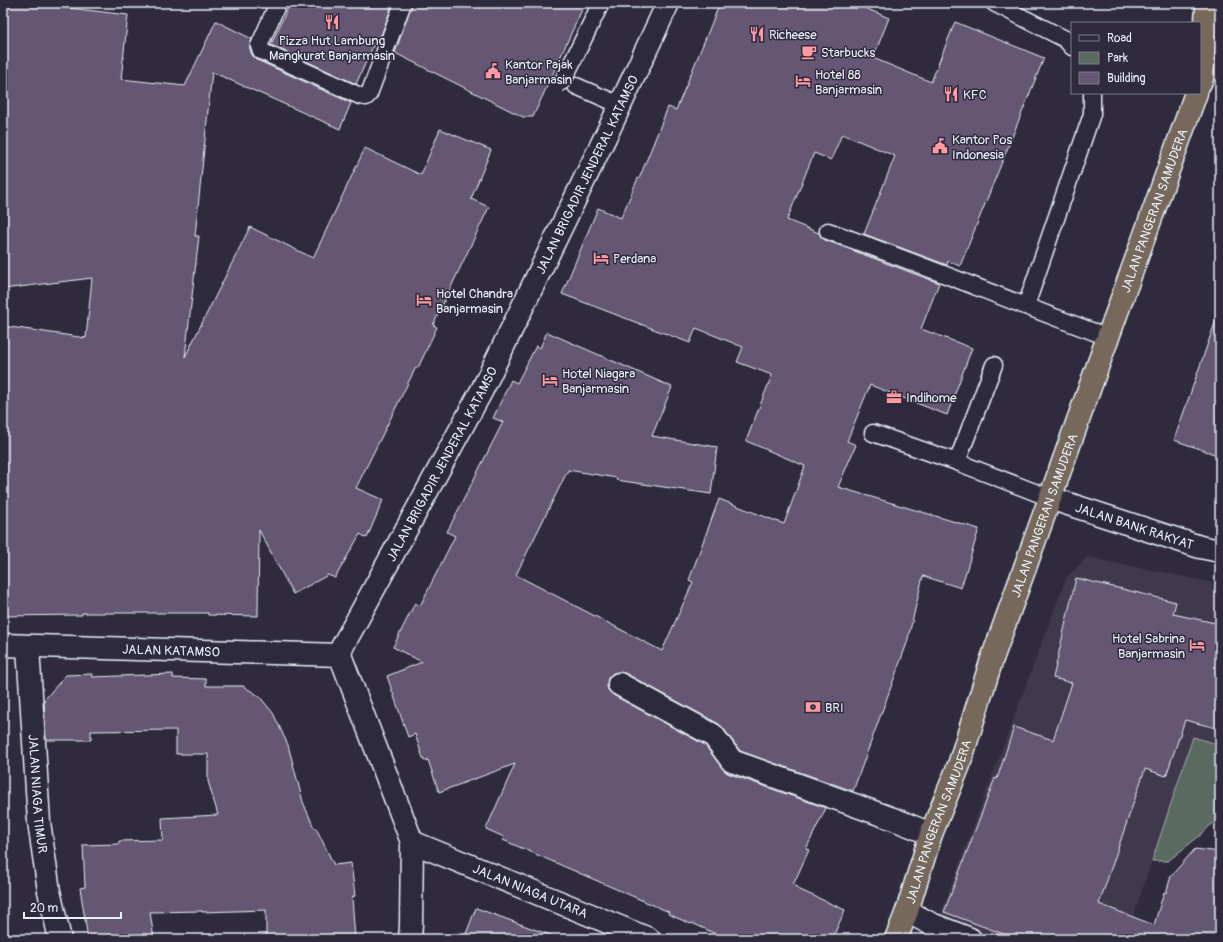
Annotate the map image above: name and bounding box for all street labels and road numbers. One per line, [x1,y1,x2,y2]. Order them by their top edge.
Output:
street label: JALAN BRIGADIR JENDERAL KATAMSO [533,73,642,277]
street label: JALAN PANGERAN SAMUDERA [1118,126,1192,295]
street label: JALAN BRIGADIR JENDERAL KATAMSO [383,364,501,564]
street label: JALAN PANGERAN SAMUDERA [1008,431,1082,600]
street label: JALAN BANK RAKYAT [1073,500,1195,553]
street label: JALAN KATAMSO [122,642,220,660]
street label: JALAN NIAGA TIMUR [24,734,50,855]
street label: JALAN PANGERAN SAMUDERA [903,737,976,906]
street label: JALAN NIAGA UTARA [470,861,590,922]

